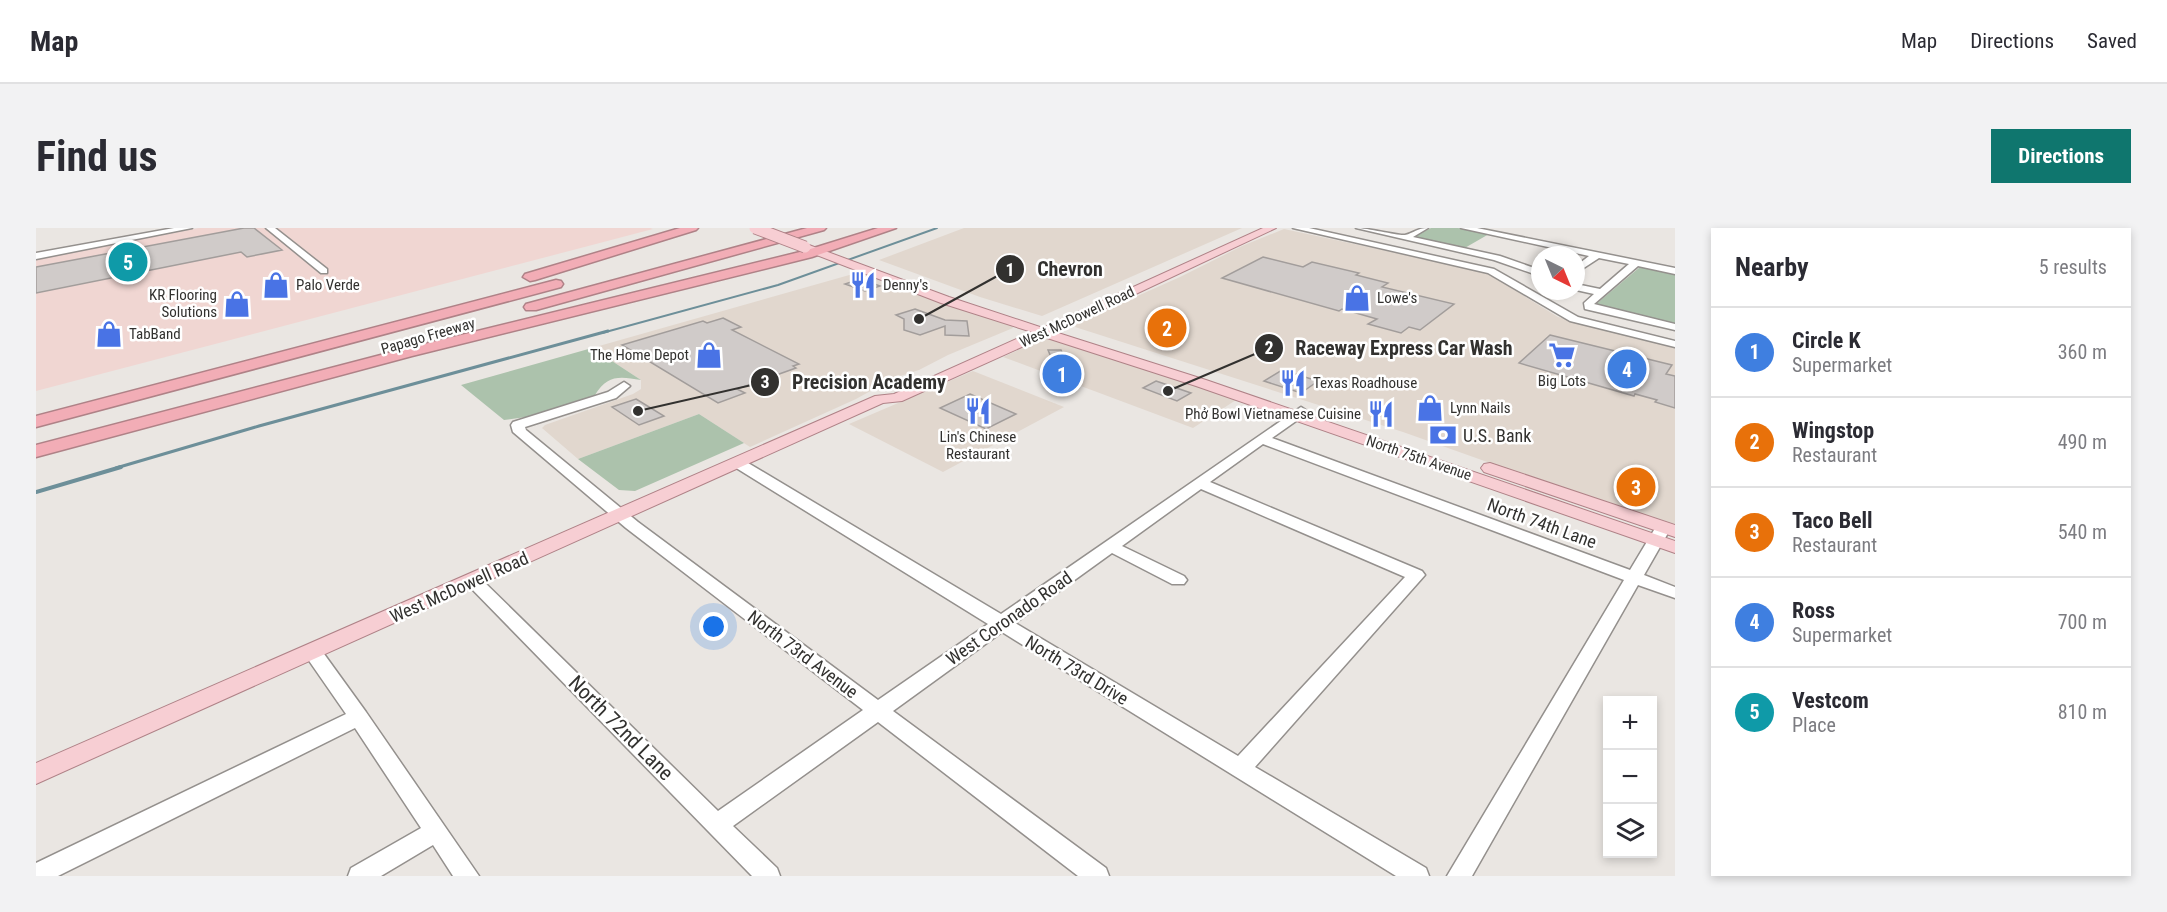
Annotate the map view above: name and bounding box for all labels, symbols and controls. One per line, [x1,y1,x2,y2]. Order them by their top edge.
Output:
text: Map [30,25,78,58]
text: Map [1901,29,1937,53]
text: Directions [1970,29,2054,53]
text: Saved [2087,29,2137,53]
button: Directions [1991,129,2131,183]
text: Find us [36,132,157,181]
pin: 5 [108,240,148,285]
north arrow [1531,246,1585,300]
callout: Chevron [995,250,1115,288]
text: Nearby [1735,252,1809,282]
text: 5 results [2039,255,2107,279]
text: Chevron [1037,257,1103,281]
text: 1 [1005,259,1015,280]
shop icon: Palo Verde [261,270,291,300]
restaurant icon: Denny's [848,270,878,300]
place label: Palo Verde [296,276,360,294]
place label: Denny's [883,276,929,294]
street label: West McDowell Road [1017,283,1137,351]
shop icon: Lowe's [1342,283,1372,313]
place label: KR Flooring Solutions [149,286,217,321]
shop icon: KR Flooring Solutions [222,289,252,319]
place label: Lowe's [1377,289,1417,307]
pin: 2 [1148,306,1186,350]
street label: Papago Freeway [379,314,477,358]
shop icon: TabBand [94,319,124,349]
place label: TabBand [129,325,181,343]
text: Circle K [1792,328,1861,353]
callout: Raceway Express Car Wash [1254,329,1525,367]
text: Raceway Express Car Wash [1295,336,1513,360]
text: 2 [1264,337,1274,358]
shop icon: The Home Depot [694,340,724,370]
supermarket icon: Big Lots [1547,340,1577,370]
text: 1 [1749,340,1760,364]
text: 360 m [2058,340,2107,364]
place label: The Home Depot [590,346,689,364]
pin: 4 [1608,346,1646,392]
pin: 1 [1042,352,1082,396]
text: Supermarket [1792,353,1892,377]
callout: Precision Academy [750,363,958,401]
restaurant icon: Texas Roadhouse [1278,368,1308,398]
text: Precision Academy [792,370,946,394]
text: 3 [760,371,770,392]
place label: Big Lots [1538,372,1586,390]
place label: Texas Roadhouse [1313,374,1417,392]
shop icon: Lynn Nails [1415,393,1445,423]
restaurant icon: Lin's Chinese Restaurant [963,396,993,426]
restaurant icon: Phở Bowl Vietnamese Cuisine [1366,399,1396,429]
place label: Lynn Nails [1450,399,1511,417]
place label: Phở Bowl Vietnamese Cuisine [1185,405,1361,423]
text: Wingstop [1792,418,1874,443]
bank icon: U.S. Bank [1428,420,1458,450]
place label: U.S. Bank [1463,425,1531,446]
place label: Lin's Chinese Restaurant [940,428,1016,463]
text: 2 [1749,430,1760,454]
text: 490 m [2058,430,2107,454]
street label: North 75th Avenue [1364,432,1474,484]
text: Restaurant [1792,443,1877,467]
pin: 3 [1616,464,1656,510]
street label: North 74th Lane [1485,494,1599,552]
text: Taco Bell [1792,508,1873,533]
text: 3 [1749,520,1760,544]
text: 540 m [2058,520,2107,544]
text: Restaurant [1792,533,1877,557]
street label: West McDowell Road [386,547,532,627]
street label: West Coronado Road [942,567,1076,669]
text: Ross [1792,598,1835,623]
street label: North 73rd Avenue [744,606,862,702]
text: 4 [1749,610,1760,634]
text: 700 m [2058,610,2107,634]
your location [699,612,728,641]
text: Supermarket [1792,623,1892,647]
street label: North 73rd Drive [1022,631,1132,709]
street label: North 72nd Lane [564,671,678,785]
text: Vestcom [1792,688,1869,713]
map controls [1603,696,1657,858]
button: + [1603,696,1657,750]
text: 5 [1749,700,1760,724]
text: 810 m [2058,700,2107,724]
text: Place [1792,713,1836,737]
button: − [1603,750,1657,804]
button: layers [1603,804,1657,858]

